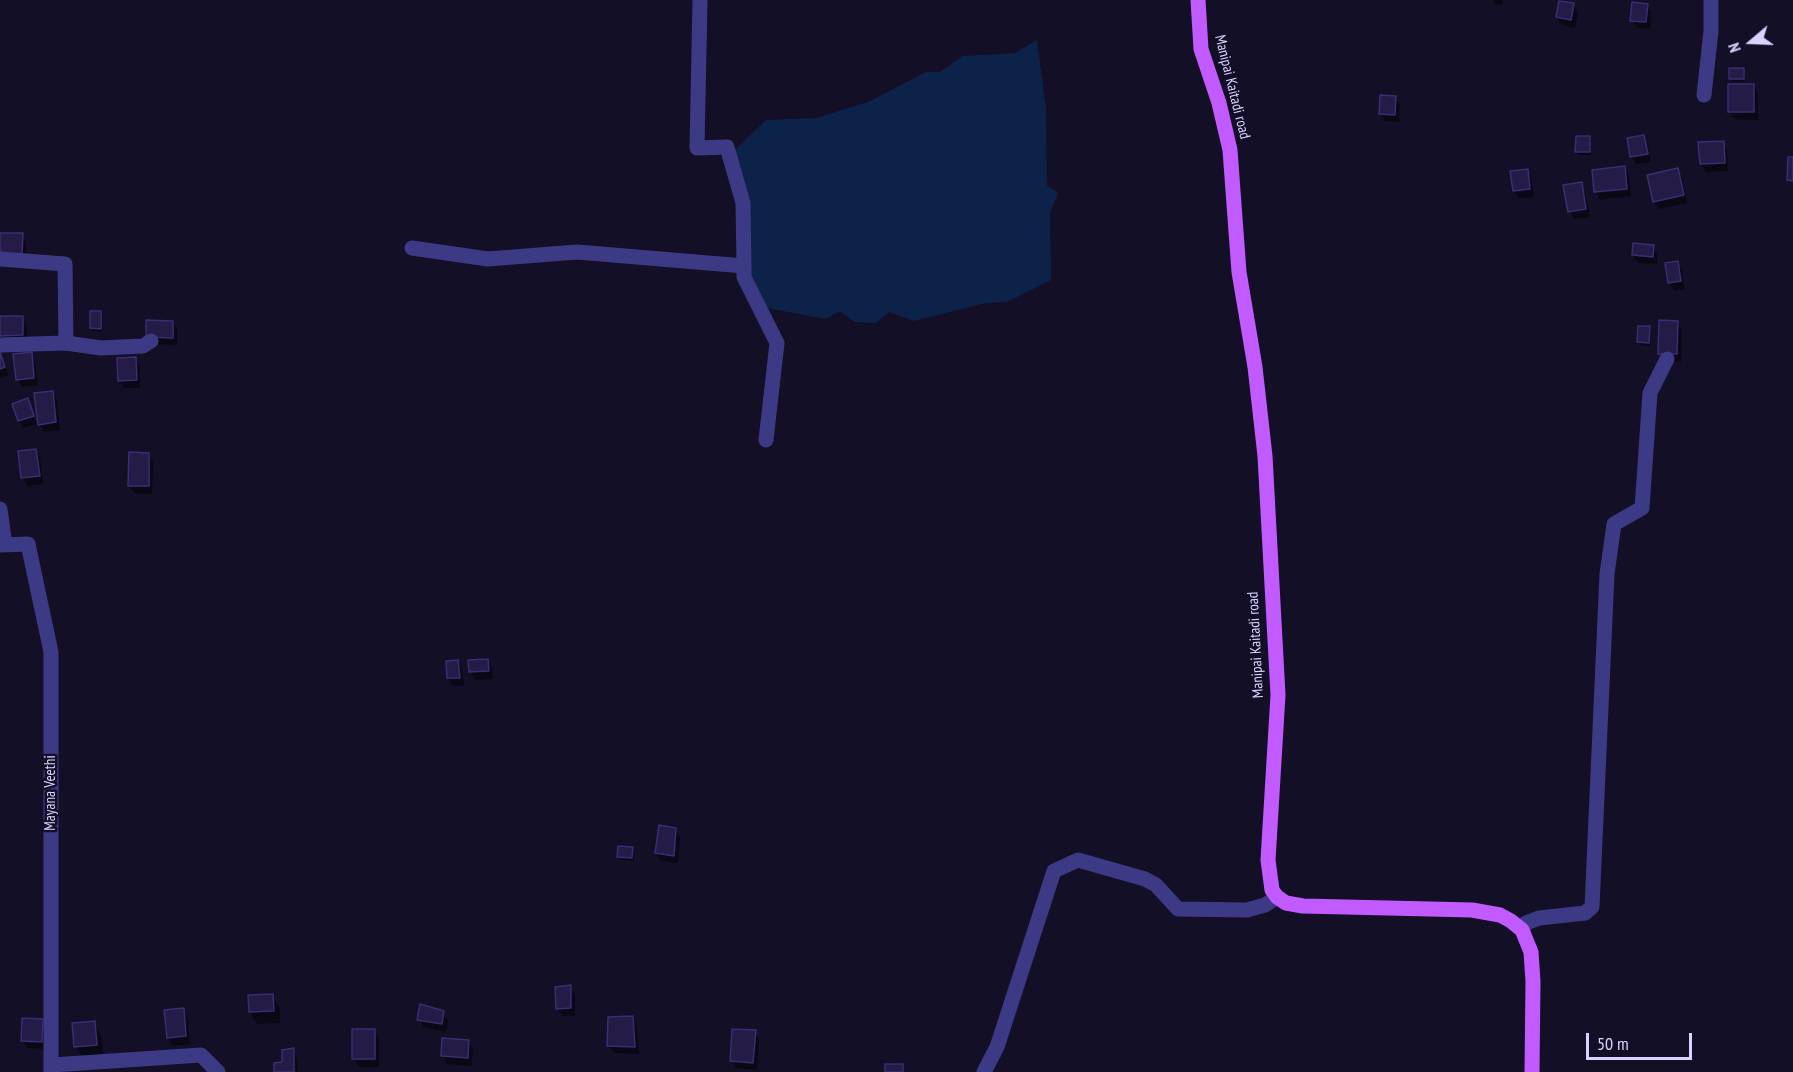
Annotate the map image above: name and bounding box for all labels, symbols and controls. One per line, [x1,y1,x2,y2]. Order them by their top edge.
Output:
north arrow [1721,12,1781,72]
street label: Manipai Kaitadi road [1210,33,1254,141]
text: N [1723,41,1745,55]
street label: Manipai Kaitadi road [1244,591,1268,699]
street label: Mayana Veethi [42,755,60,831]
scale bar [1589,1021,1696,1059]
text: 50 m [1597,1032,1629,1055]

